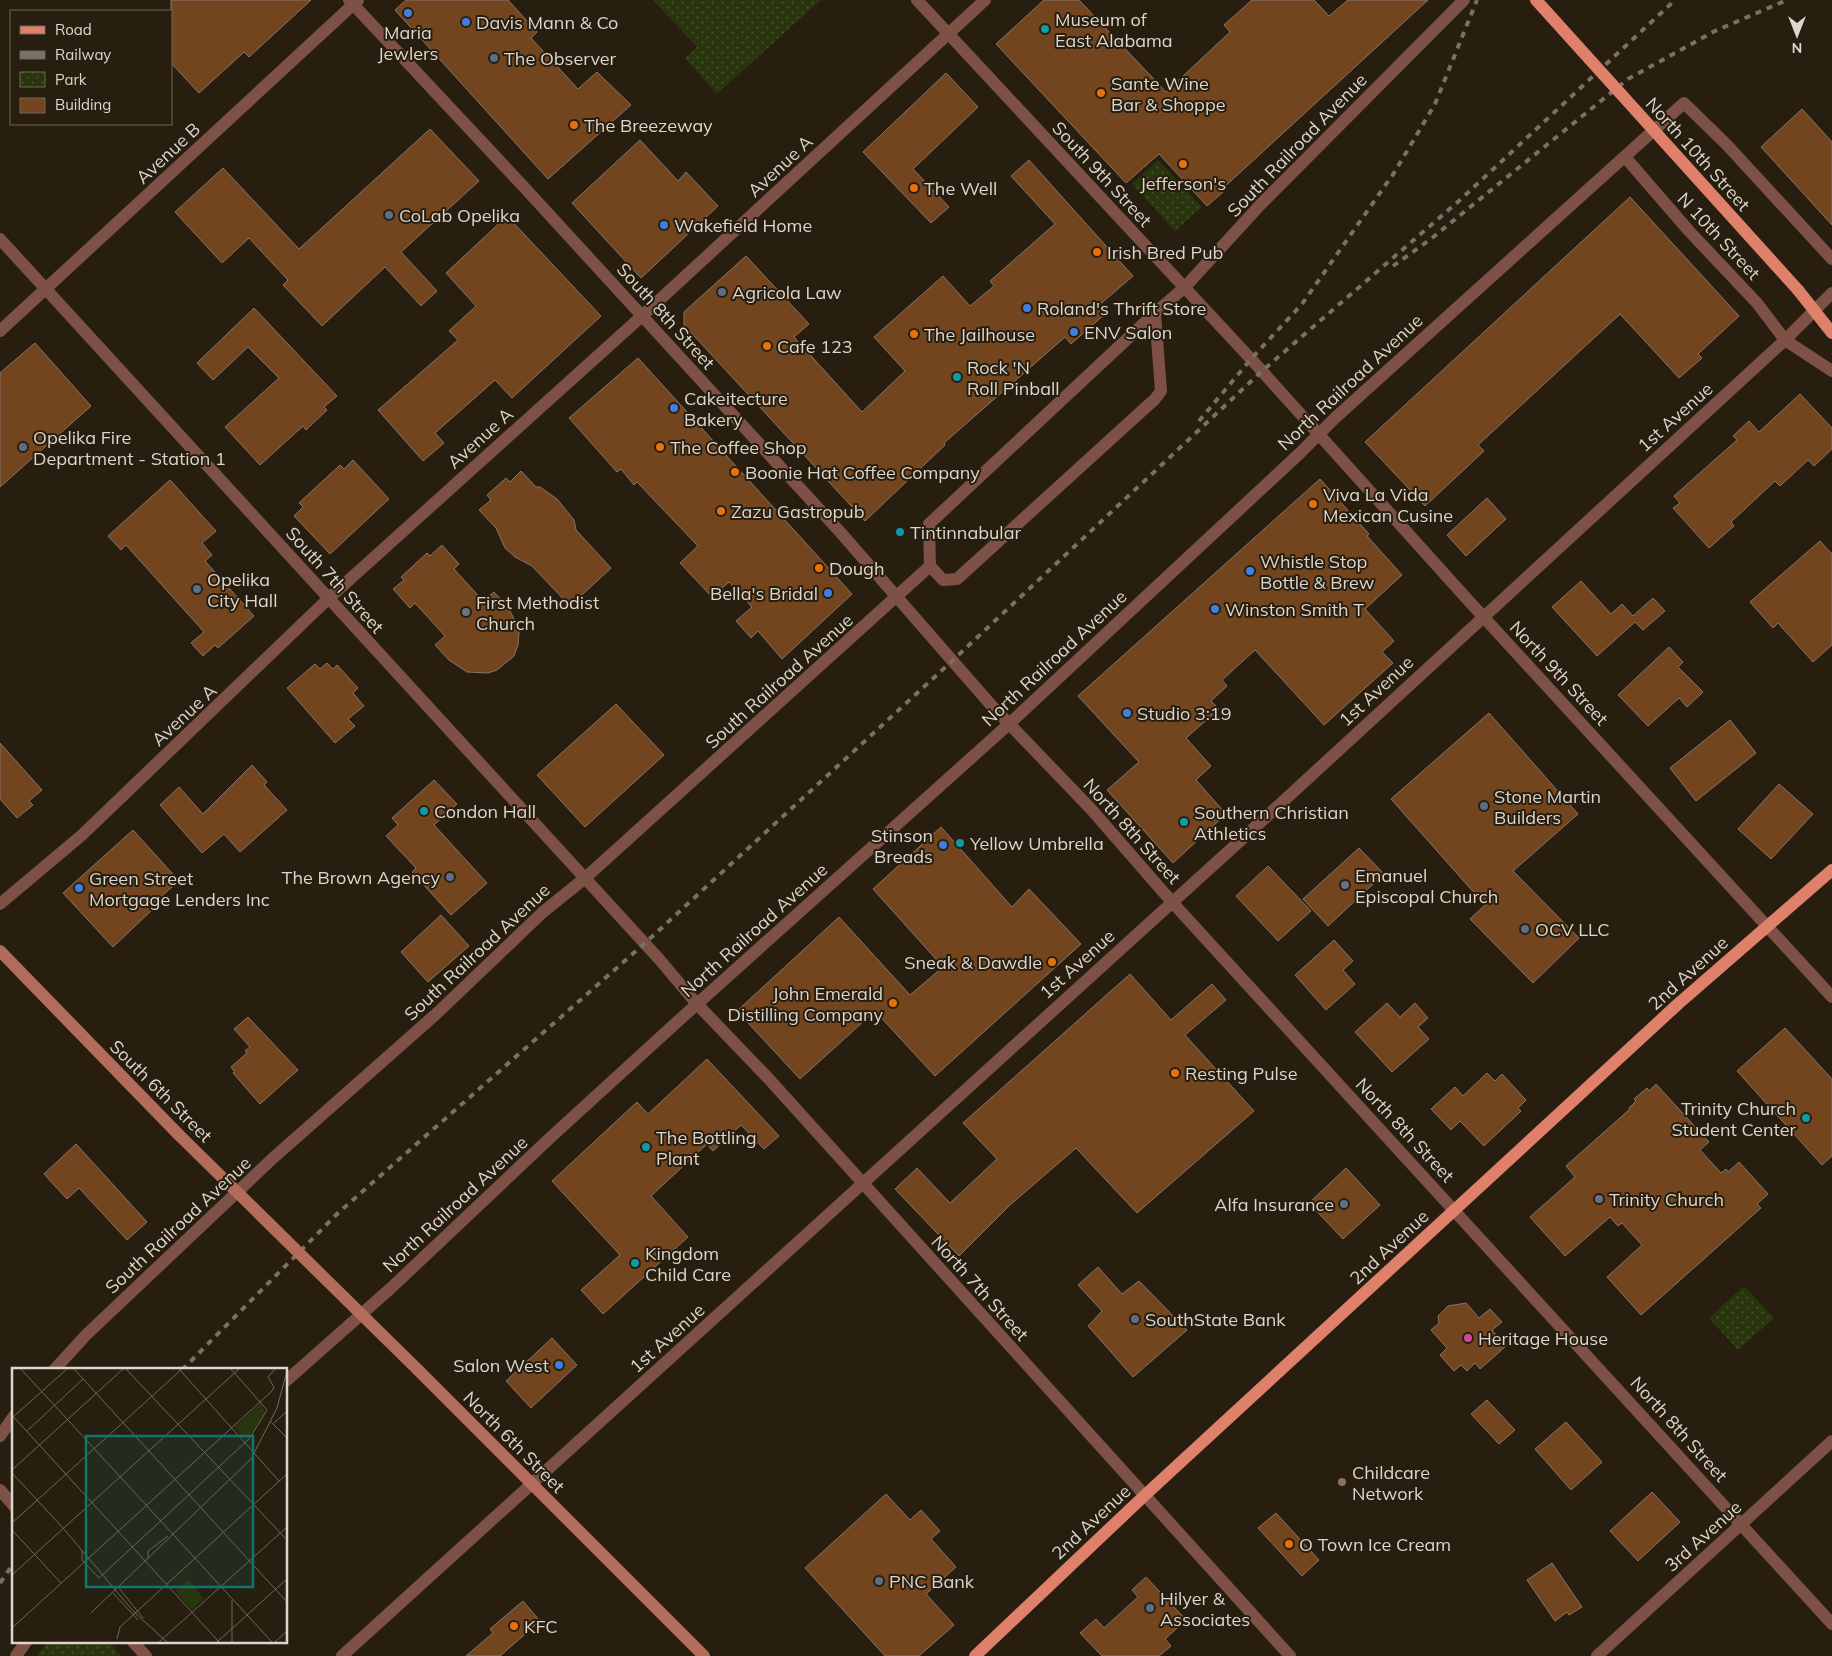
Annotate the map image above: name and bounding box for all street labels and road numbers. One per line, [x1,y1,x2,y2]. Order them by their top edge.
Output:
street label: South Railroad Avenue [1222,68,1372,222]
street label: North 10th Street [1641,92,1755,216]
street label: Avenue B [131,117,205,189]
street label: South 9th Street [1047,117,1157,231]
street label: Avenue A [743,130,817,202]
street label: N 10th Street [1673,188,1765,284]
street label: South 8th Street [612,258,720,374]
street label: North Railroad Avenue [1273,309,1427,455]
street label: 1st Avenue [1633,377,1717,457]
street label: Avenue A [442,402,518,474]
street label: South 7th Street [281,522,389,638]
street label: North Railroad Avenue [977,585,1131,731]
street label: South Railroad Avenue [700,609,858,753]
street label: North 9th Street [1505,616,1613,730]
street label: 1st Avenue [1334,651,1418,731]
street label: Avenue A [147,679,221,751]
street label: North 8th Street [1078,773,1186,889]
street label: North Railroad Avenue [676,858,832,1002]
street label: South Railroad Avenue [399,878,555,1026]
street label: 1st Avenue [1035,924,1119,1004]
street label: 2nd Avenue [1643,931,1733,1015]
street label: South 6th Street [105,1035,217,1147]
street label: North 8th Street [1351,1073,1459,1187]
street label: North Railroad Avenue [378,1131,532,1277]
street label: South Railroad Avenue [100,1151,256,1299]
street label: 2nd Avenue [1345,1205,1433,1289]
street label: North 7th Street [926,1230,1034,1346]
street label: 1st Avenue [625,1298,709,1378]
street label: North 8th Street [1625,1371,1733,1487]
street label: North 6th Street [458,1386,570,1498]
street label: 2nd Avenue [1047,1480,1135,1564]
street label: 3rd Avenue [1660,1496,1746,1576]

